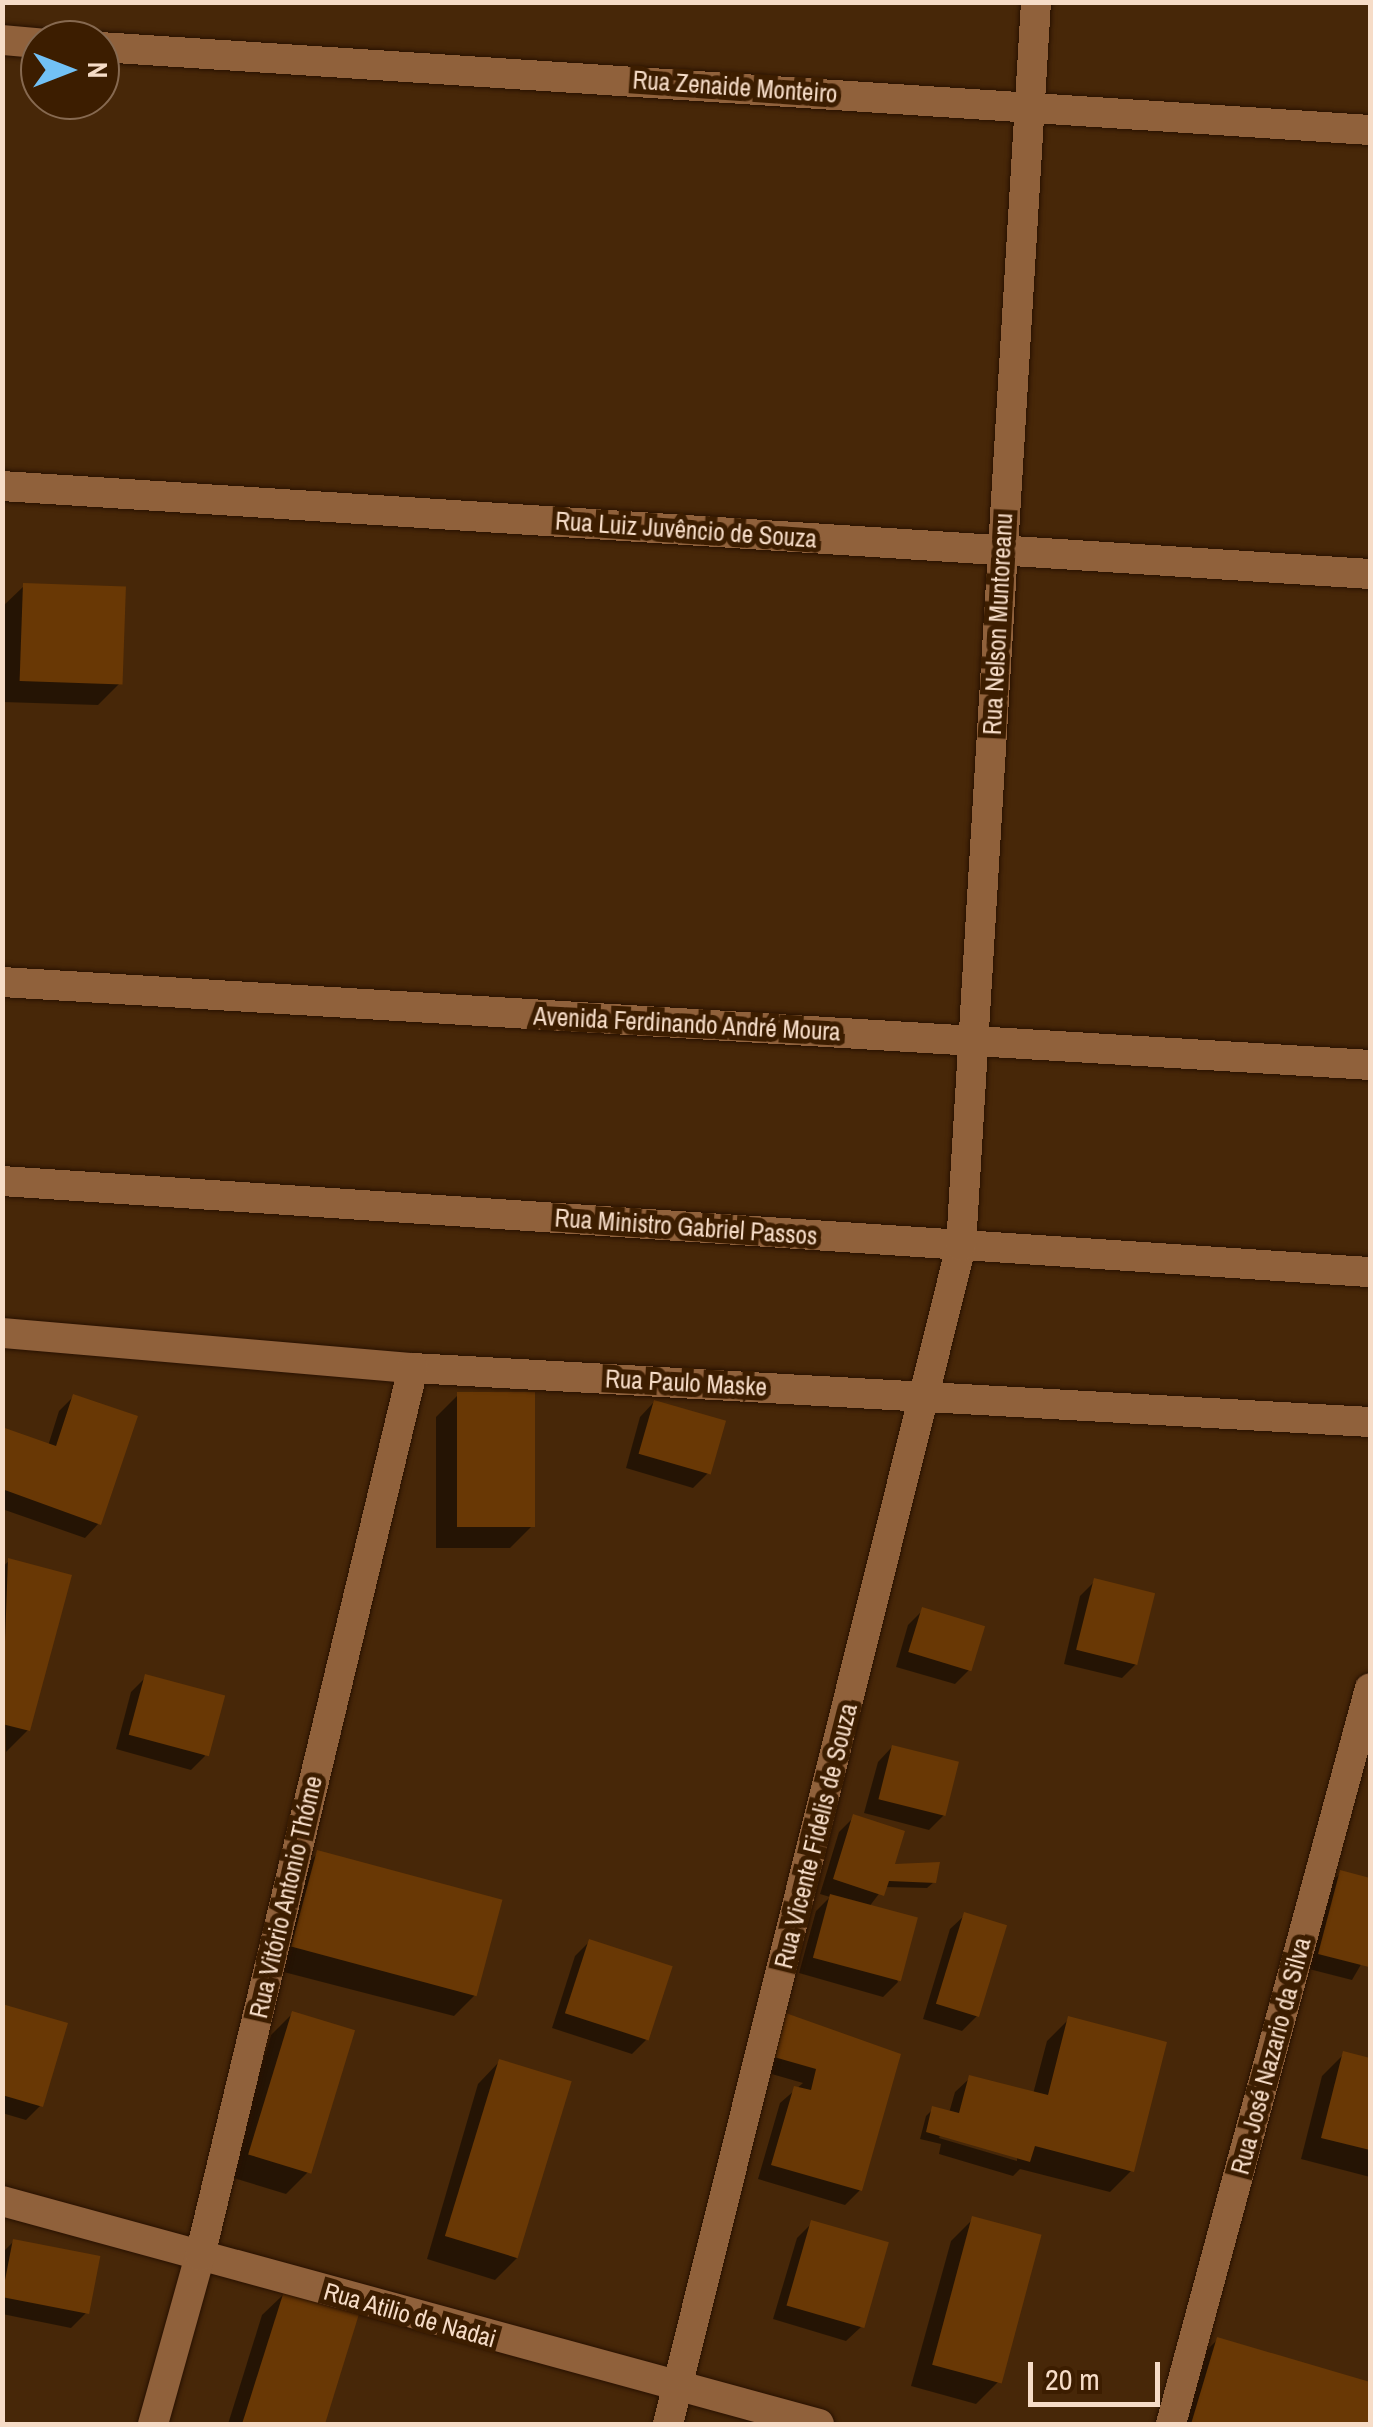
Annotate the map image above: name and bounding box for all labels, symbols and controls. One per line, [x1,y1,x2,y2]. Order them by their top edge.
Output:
north arrow [20,20,120,120]
text: N [79,62,117,78]
street label: Rua Zenaide Monteiro [632,65,838,109]
street label: Rua Luiz Juvêncio de Souza [554,506,818,554]
street label: Rua Nelson Muntoreanu [977,512,1019,736]
street label: Avenida Ferdinando André Moura [532,1001,842,1047]
street label: Rua Ministro Gabriel Passos [554,1203,818,1251]
street label: Rua Paulo Maske [604,1364,768,1402]
street label: Rua Vicente Fidelis de Souza [769,1700,863,1972]
street label: Rua Vitório Antonio Thóme [243,1772,329,2022]
street label: Rua José Nazario da Silva [1225,1934,1317,2178]
street label: Rua Atilio de Nadai [320,2276,500,2354]
scale bar [1033,2342,1166,2404]
text: 20 m [1045,2359,1100,2399]

